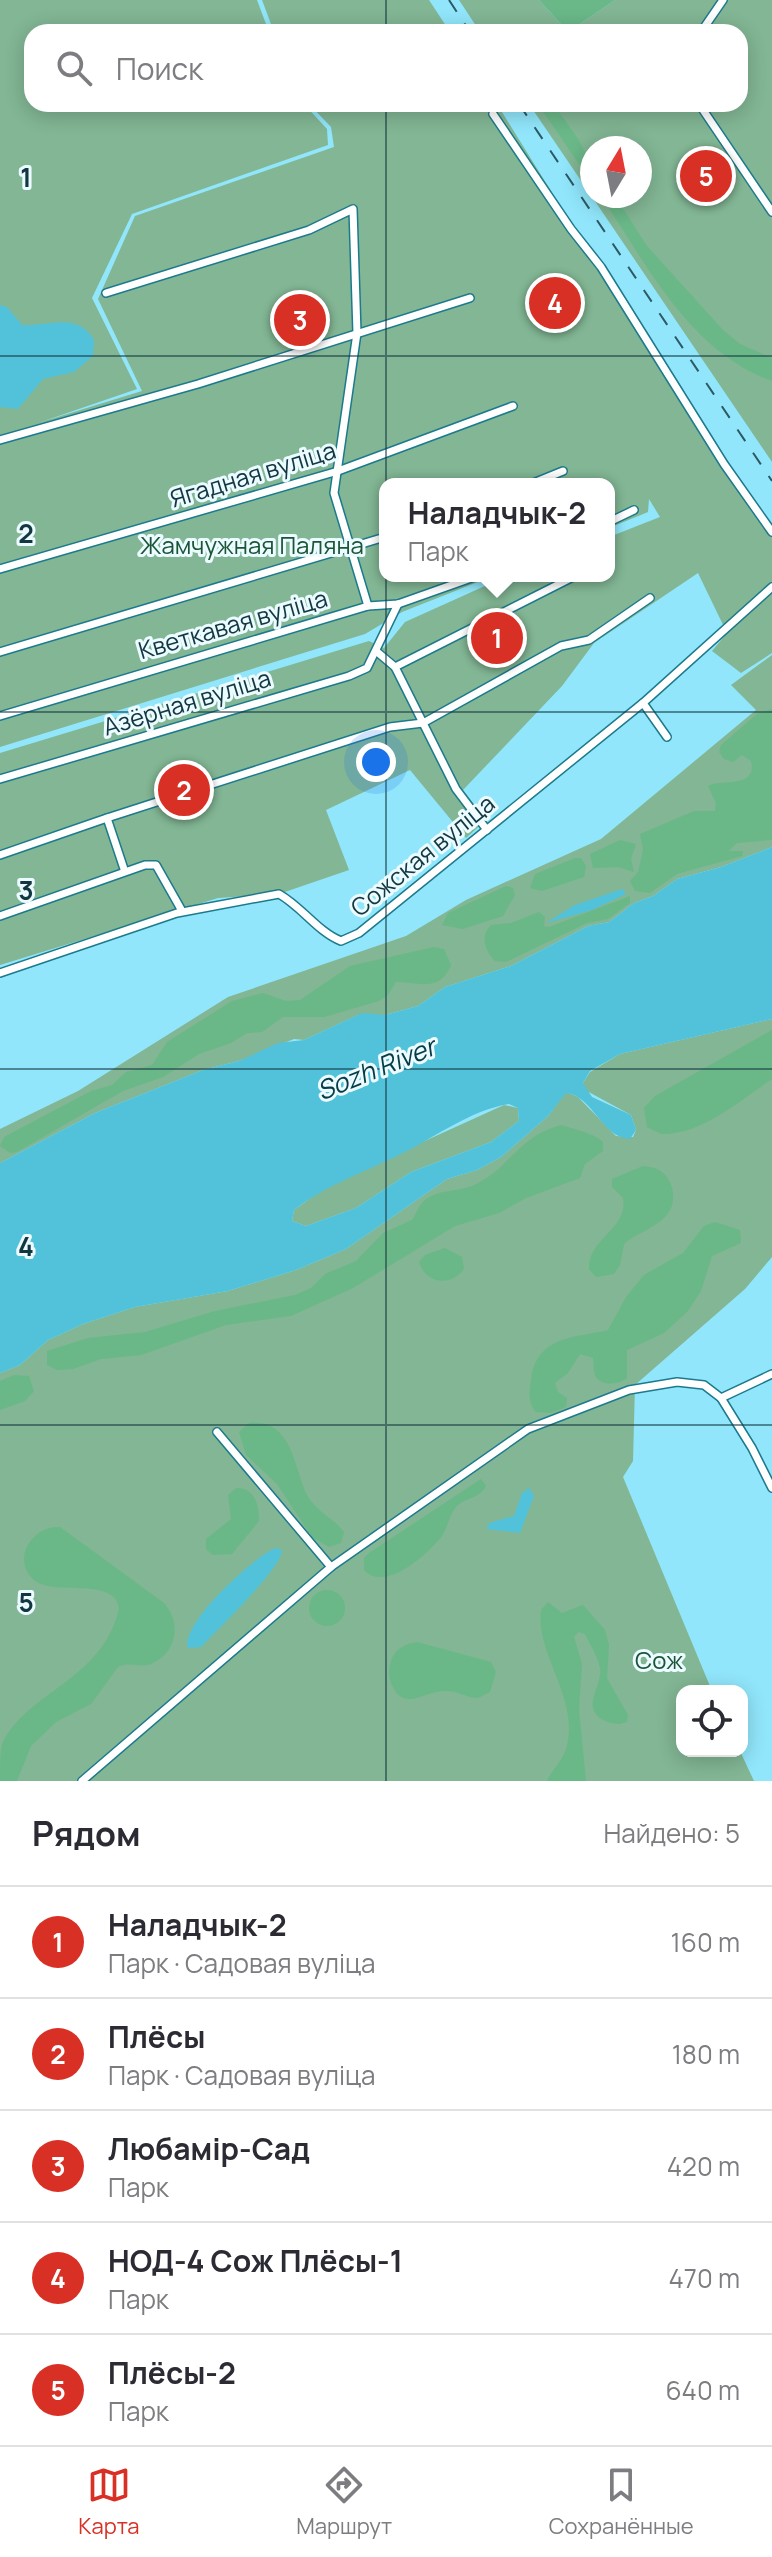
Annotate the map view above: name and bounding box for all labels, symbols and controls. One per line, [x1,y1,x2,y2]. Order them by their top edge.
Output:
search box [24,24,748,112]
icon: search [52,46,96,90]
text: Поиск [116,48,203,89]
north arrow [580,136,652,208]
pin: 5 [680,146,732,206]
text: 1 [20,159,32,195]
pin: 4 [529,273,581,333]
pin: 3 [274,290,326,350]
street label: Ягадная вуліца [166,433,339,514]
popup [379,478,615,582]
text: Наладчык-2 [408,492,586,533]
text: 2 [18,515,34,551]
park label: Жамчужная Паляна [140,528,364,561]
text: Парк [408,533,468,569]
street label: Кветкавая вуліца [134,581,331,666]
pin: 1 [471,608,523,668]
street label: Азёрная вуліца [99,660,274,743]
your location [356,742,396,782]
pin: 2 [158,760,210,820]
street label: Сожская вуліца [343,786,501,923]
text: 3 [18,872,34,908]
water label: Sozh River [311,1027,444,1108]
text: 4 [18,1228,34,1264]
text: 5 [18,1584,34,1620]
park label: Сож [635,1643,683,1676]
map controls [676,1685,748,1757]
button: locate [676,1685,748,1757]
text: Рядом [32,1810,141,1856]
text: Найдено: 5 [603,1815,740,1851]
text: Наладчык-2 [108,1904,287,1945]
text: 1 [52,1924,64,1960]
text: 160 m [671,1924,740,1960]
text: Парк · Садовая вуліца [108,1945,376,1981]
text: Плёсы [108,2016,205,2057]
text: 2 [50,2036,66,2072]
text: 180 m [672,2036,740,2072]
text: Парк · Садовая вуліца [108,2057,376,2093]
text: Любамір-Сад [108,2128,310,2169]
text: 3 [50,2148,66,2184]
text: 420 m [667,2148,740,2184]
text: Парк [108,2169,169,2205]
text: НОД-4 Сож Плёсы-1 [108,2240,403,2281]
text: 4 [50,2260,66,2296]
text: 470 m [669,2260,740,2296]
text: Парк [108,2281,169,2317]
text: Плёсы-2 [108,2352,236,2393]
text: 5 [50,2372,66,2408]
text: 640 m [665,2372,740,2408]
text: Парк [108,2393,169,2429]
tab: Карта [78,2463,140,2541]
tab: Маршрут [296,2463,392,2541]
tab: Сохранённые [549,2463,694,2541]

